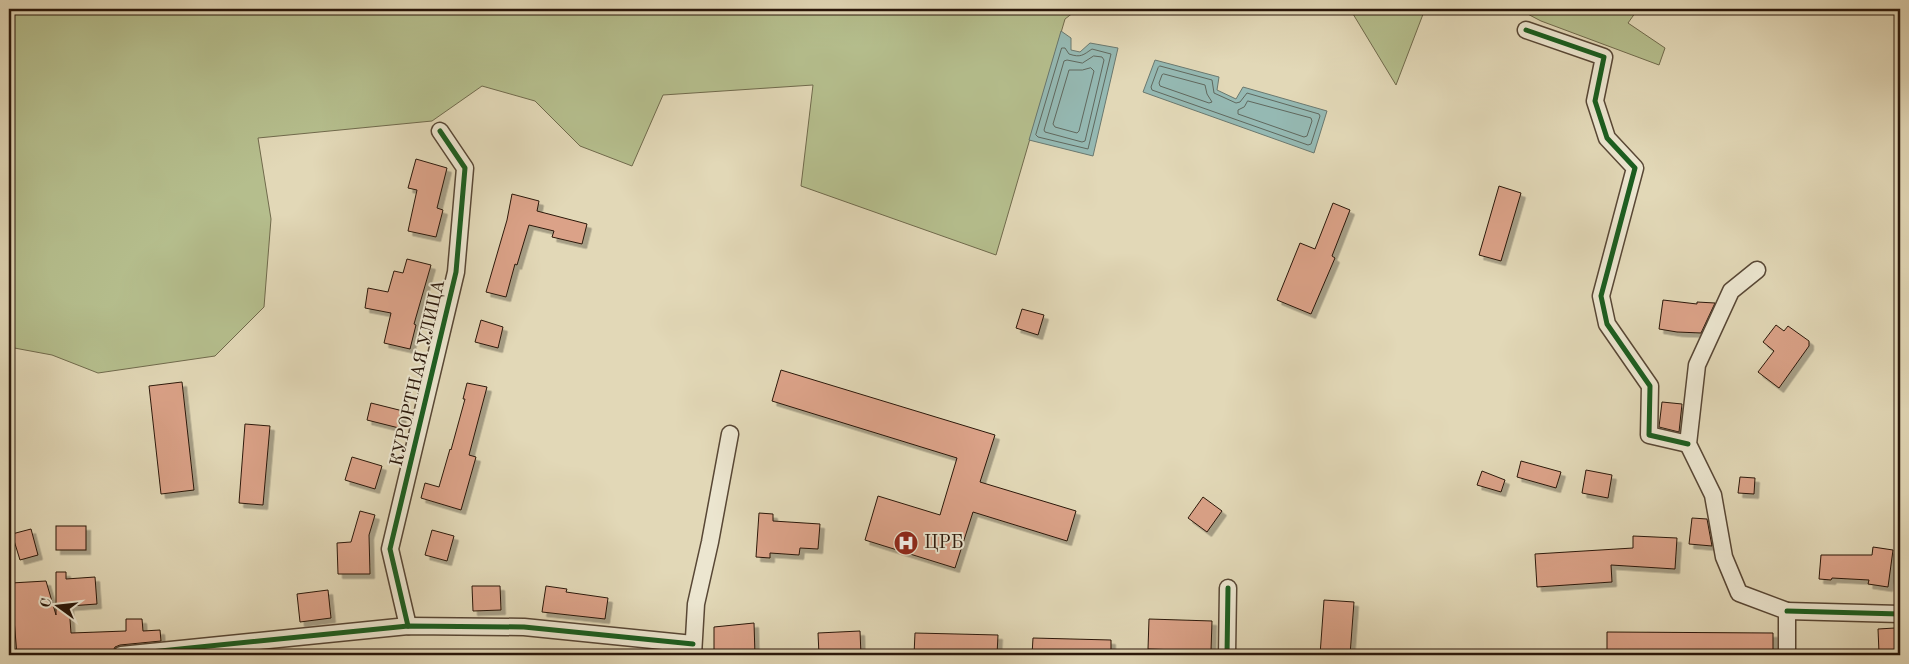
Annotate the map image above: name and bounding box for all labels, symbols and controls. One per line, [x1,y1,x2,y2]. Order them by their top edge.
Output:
street label: КУРОРТНАЯ УЛИЦА [388,278,448,468]
hospital icon: ЦРБ [893,530,919,556]
place label: ЦРБ [924,534,963,552]
north arrow [32,582,82,632]
text: С [38,597,54,609]

